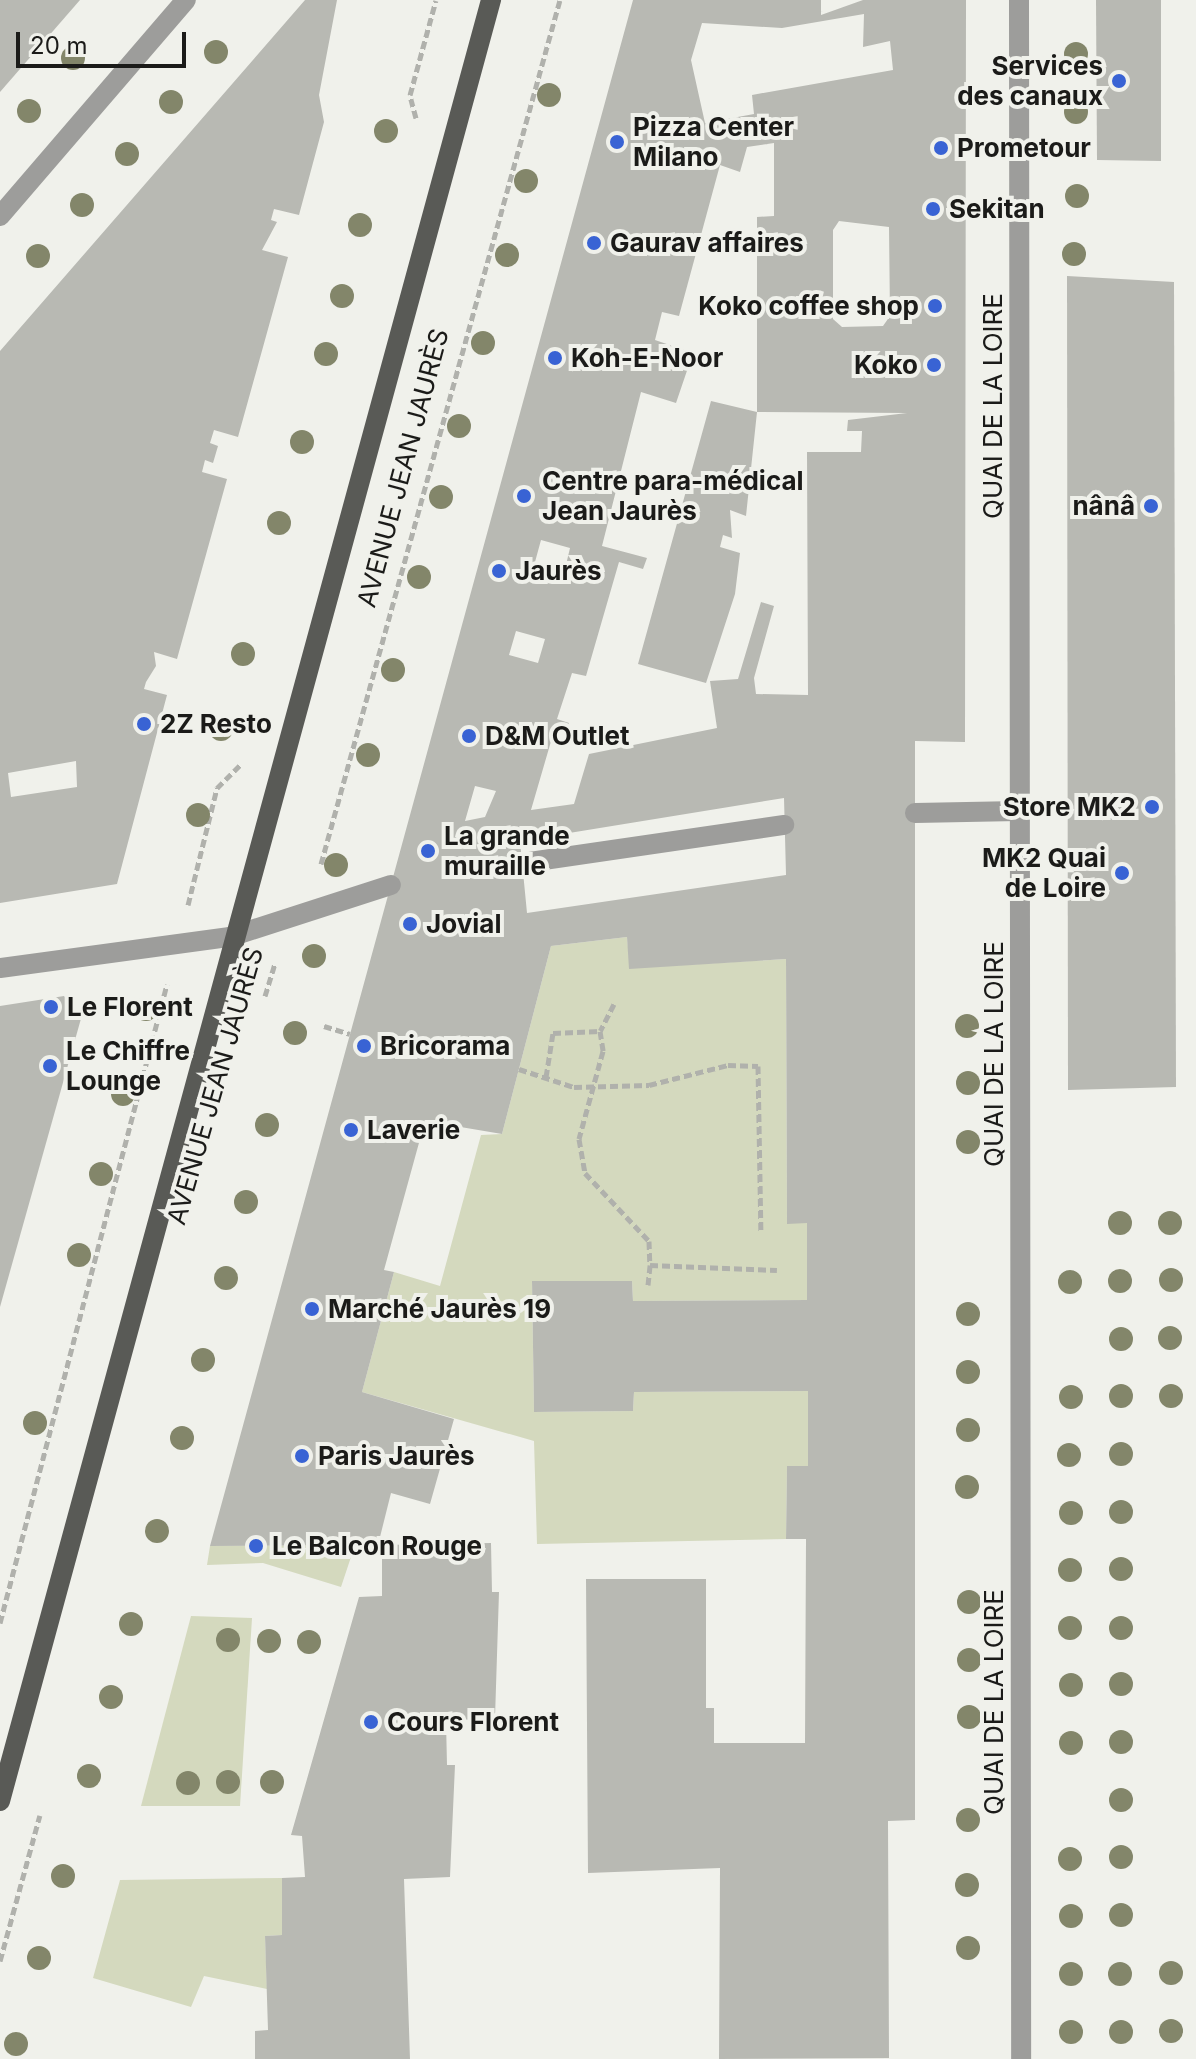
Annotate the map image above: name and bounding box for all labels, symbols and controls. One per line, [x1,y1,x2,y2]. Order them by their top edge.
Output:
scale bar [20,16,190,66]
text: 20 m [30,31,88,60]
place label: Services des canaux [957,50,1103,112]
marker: Services des canaux [1110,72,1128,90]
place label: Pizza Center Milano [633,111,794,172]
place label: Prometour [957,132,1091,164]
marker: Pizza Center Milano [608,133,626,151]
marker: Prometour [932,139,950,157]
place label: Sekitan [949,193,1045,225]
marker: Sekitan [924,200,942,218]
place label: Gaurav affaires [610,227,804,259]
marker: Gaurav affaires [585,234,603,252]
place label: Koko coffee shop [698,290,919,322]
street label: QUAI DE LA LOIRE [977,293,1009,519]
marker: Koko coffee shop [926,297,944,315]
street label: AVENUE JEAN JAURÈS [351,325,455,611]
place label: Koh-E-Noor [571,342,723,374]
marker: Koh-E-Noor [546,349,564,367]
place label: Koko [854,349,918,381]
marker: Koko [925,356,943,374]
place label: Centre para-médical Jean Jaurès [542,465,804,526]
marker: Centre para-médical Jean Jaurès [513,485,535,507]
place label: nânâ [1072,490,1135,522]
marker: nânâ [1142,497,1160,515]
place label: Jaurès [515,555,601,587]
marker: Jaurès [490,562,508,580]
place label: 2Z Resto [160,708,272,740]
marker: 2Z Resto [135,715,153,733]
place label: D&M Outlet [485,720,629,752]
marker: D&M Outlet [460,727,478,745]
place label: Store MK2 [1003,791,1136,823]
marker: Store MK2 [1143,798,1161,816]
place label: La grande muraille [444,820,570,882]
marker: La grande muraille [419,842,437,860]
place label: MK2 Quai de Loire [982,842,1106,904]
marker: MK2 Quai de Loire [1113,864,1131,882]
place label: Jovial [426,908,501,940]
marker: Jovial [401,915,419,933]
street label: QUAI DE LA LOIRE [978,941,1010,1167]
street label: AVENUE JEAN JAURÈS [160,944,270,1228]
place label: Le Florent [67,991,193,1023]
marker: Le Florent [42,998,60,1016]
place label: Bricorama [380,1030,510,1062]
place label: Le Chiffre Lounge [66,1035,190,1096]
marker: Bricorama [355,1037,373,1055]
marker: Le Chiffre Lounge [41,1057,59,1075]
place label: Laverie [367,1114,460,1146]
marker: Laverie [342,1121,360,1139]
place label: Marché Jaurès 19 [328,1293,551,1325]
marker: Marché Jaurès 19 [303,1300,321,1318]
place label: Paris Jaurès [318,1440,475,1472]
marker: Paris Jaurès [293,1447,311,1465]
place label: Le Balcon Rouge [272,1530,482,1562]
marker: Le Balcon Rouge [247,1537,265,1555]
street label: QUAI DE LA LOIRE [978,1589,1010,1815]
place label: Cours Florent [387,1706,559,1738]
marker: Cours Florent [362,1713,380,1731]

